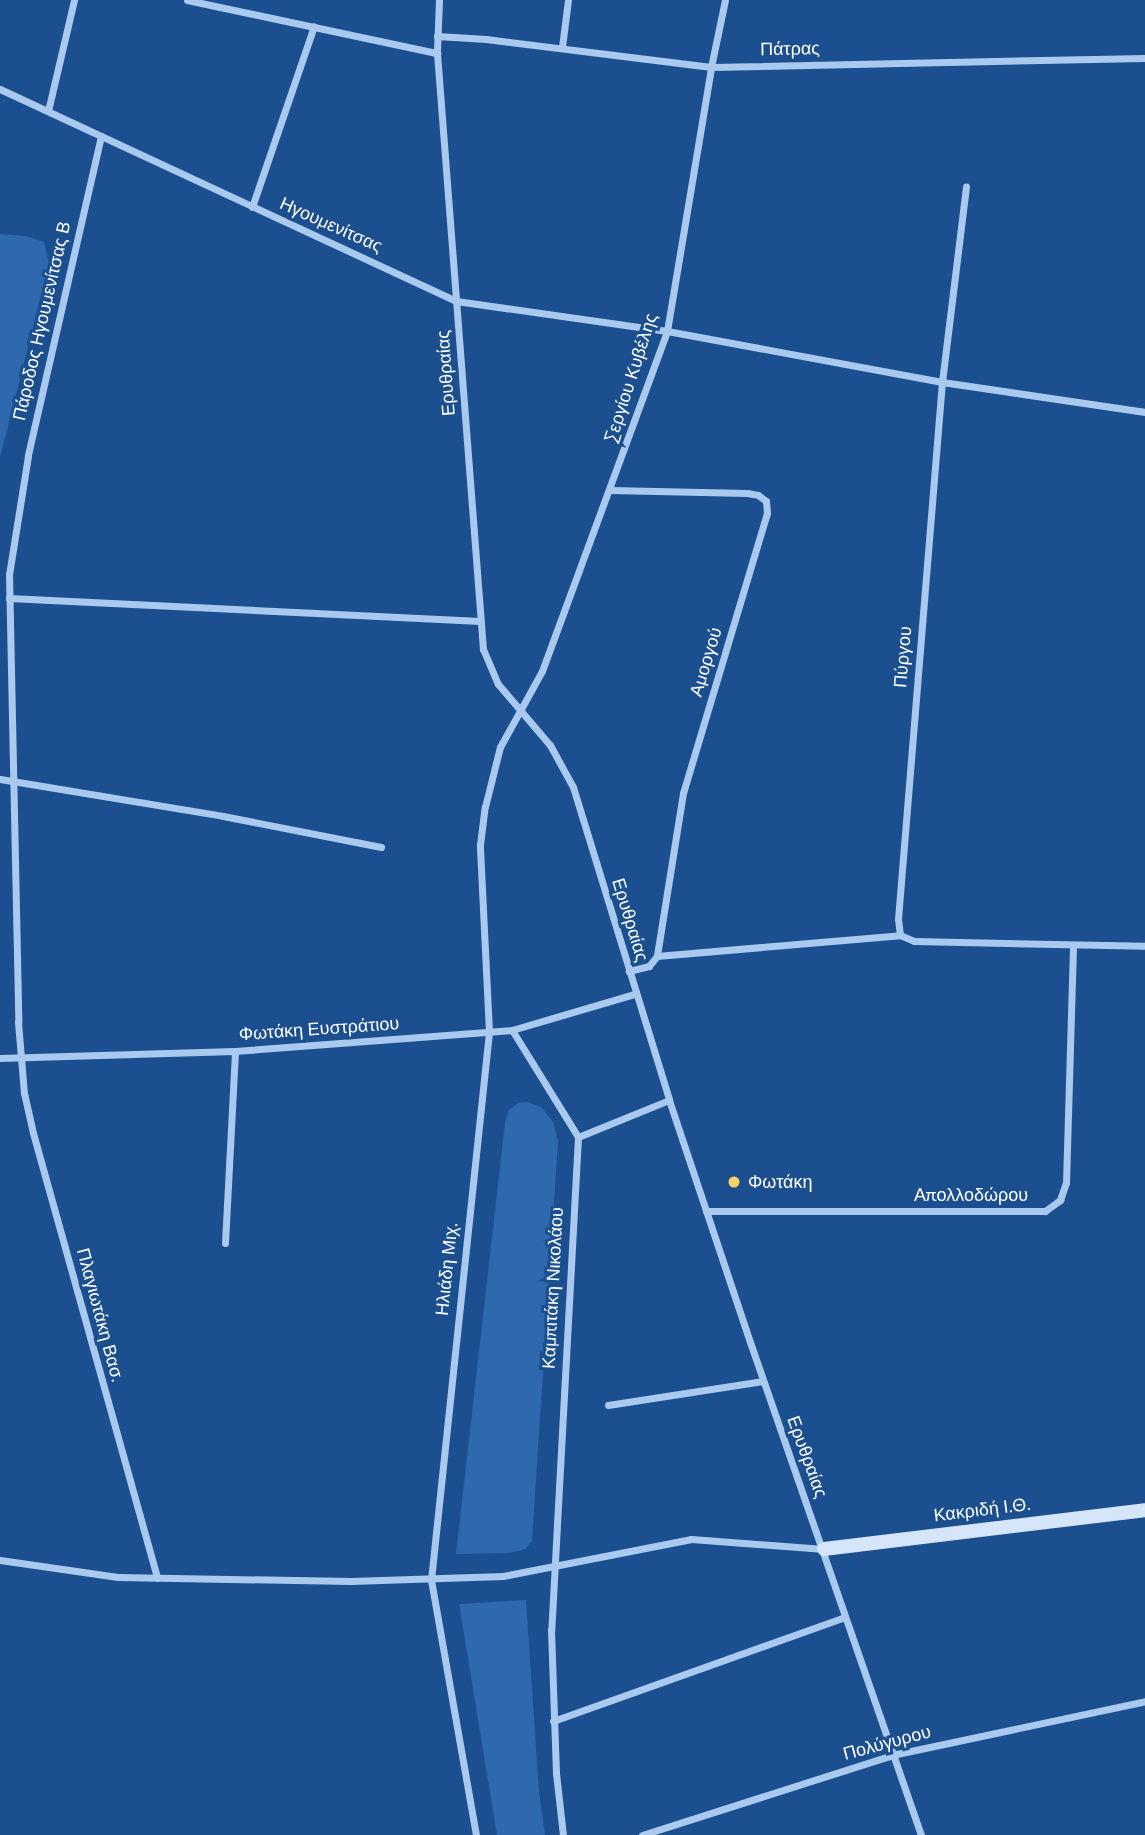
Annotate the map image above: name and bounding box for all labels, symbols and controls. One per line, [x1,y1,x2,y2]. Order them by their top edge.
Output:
street label: Πάτρας [760,38,820,60]
street label: Ηγουμενίτσας [276,193,386,257]
street label: Πάροδος Ηγουμενίτσας Β [9,219,75,423]
street label: Σεργίου Κυβέλης [600,311,662,445]
street label: Ερυθραίας [432,329,460,417]
street label: Αμοργού [685,625,727,699]
street label: Πύργου [890,625,916,689]
street label: Ερυθραίας [607,876,653,964]
street label: Φωτάκη Ευστράτιου [238,1013,400,1045]
place label: Φωτάκη [748,1171,812,1193]
marker: Φωτάκη [726,1174,742,1190]
street label: Απολλοδώρου [914,1184,1028,1206]
street label: Καμπιτάκη Νικολάου [538,1206,568,1370]
street label: Ηλιάδη Μιχ. [431,1221,463,1317]
street label: Πλαγιωτάκη Βασ. [72,1246,128,1384]
street label: Ερυθραίας [782,1413,832,1501]
street label: Κακριδή Ι.Θ. [932,1493,1032,1527]
street label: Πολύγυρου [841,1721,933,1765]

